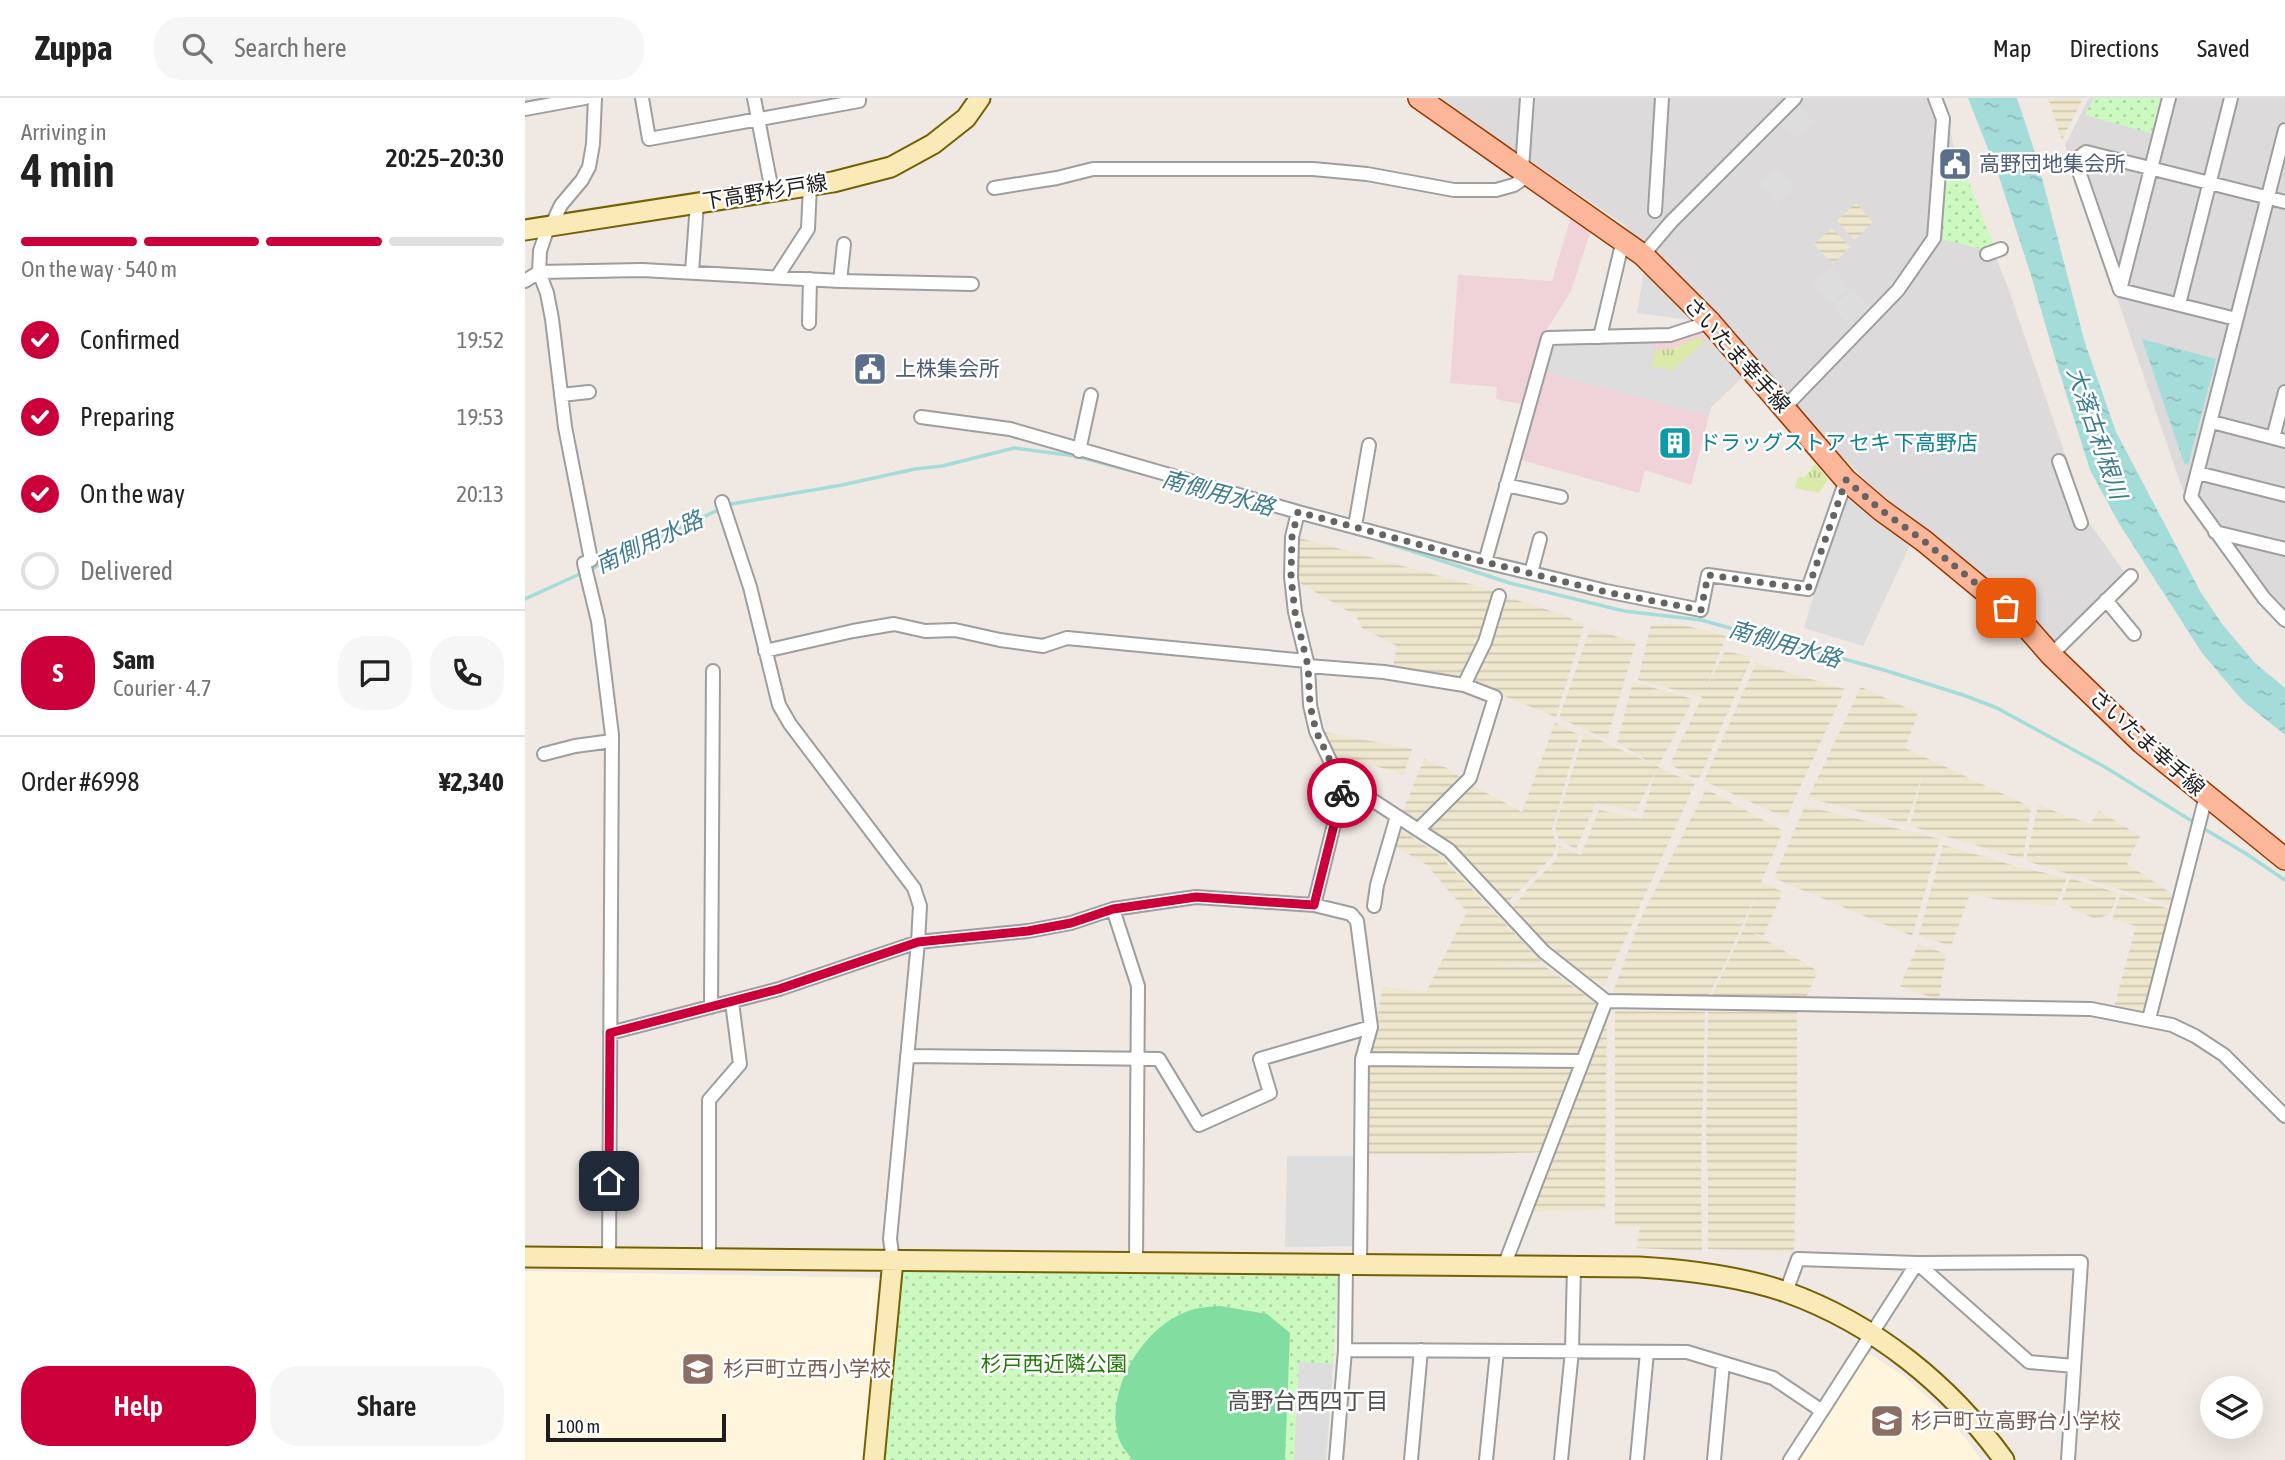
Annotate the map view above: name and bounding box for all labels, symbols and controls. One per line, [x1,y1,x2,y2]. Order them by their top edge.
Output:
search box [154,17,644,80]
text: Zuppa [35,29,112,67]
icon: search [178,29,216,67]
text: Search here [234,33,347,63]
text: Map [1993,35,2031,62]
text: Directions [2069,35,2159,62]
text: Saved [2197,35,2250,62]
text: Arriving in [21,119,107,145]
text: 20:25–20:30 [386,143,504,173]
text: 4 min [21,144,115,197]
public building icon: 高野団地集会所 [1936,145,1974,183]
place label: 高野団地集会所 [1979,151,2126,175]
street label: 下高野杉戸線 [701,169,829,213]
text: On the way · 540 m [21,256,177,282]
street label: さいたま幸手線 [1680,292,1796,417]
icon: check [21,321,59,359]
text: Confirmed [80,325,180,355]
text: 19:52 [457,327,504,353]
public building icon: 上株集会所 [851,350,889,388]
place label: 上株集会所 [895,356,1000,380]
water label: 大落古利根川 [2062,364,2133,505]
icon: check [21,398,59,436]
text: Preparing [80,402,174,432]
text: 19:53 [457,404,504,430]
building icon: ドラッグストア セキ 下高野店 [1656,424,1694,462]
place label: ドラッグストア セキ 下高野店 [1699,430,1978,454]
water label: 南側用水路 [1159,466,1279,521]
icon: check [21,475,59,513]
text: On the way [80,479,185,509]
text: 20:13 [456,481,504,507]
water label: 南側用水路 [591,505,708,578]
text: Delivered [80,556,173,586]
pin [1976,578,2036,638]
icon: bag [1987,589,2025,627]
water label: 南側用水路 [1726,616,1846,673]
button: chat [338,636,412,710]
button: phone [430,636,504,710]
text: Sam [113,645,155,675]
text: S [53,658,63,688]
text: Courier · 4.7 [113,675,212,701]
street label: さいたま幸手線 [2085,684,2210,800]
courier [1307,758,1377,828]
text: Order #6998 [21,767,140,797]
text: ¥2,340 [439,767,504,797]
icon: bike [1323,774,1361,812]
pin [579,1151,639,1211]
icon: home [590,1162,628,1200]
school or university icon: 杉戸町立西小学校 [679,1350,717,1388]
park label: 杉戸西近隣公園 [981,1351,1128,1375]
place label: 杉戸町立西小学校 [723,1356,891,1380]
button: Help [21,1366,256,1446]
button: Share [270,1366,504,1446]
map controls [2200,1376,2263,1439]
button: layers [2200,1376,2263,1439]
district label: 高野台西四丁目 [1228,1388,1389,1414]
school or university icon: 杉戸町立高野台小学校 [1868,1402,1906,1440]
place label: 杉戸町立高野台小学校 [1911,1408,2121,1432]
scale bar [546,1411,726,1443]
text: 100 m [557,1415,600,1437]

